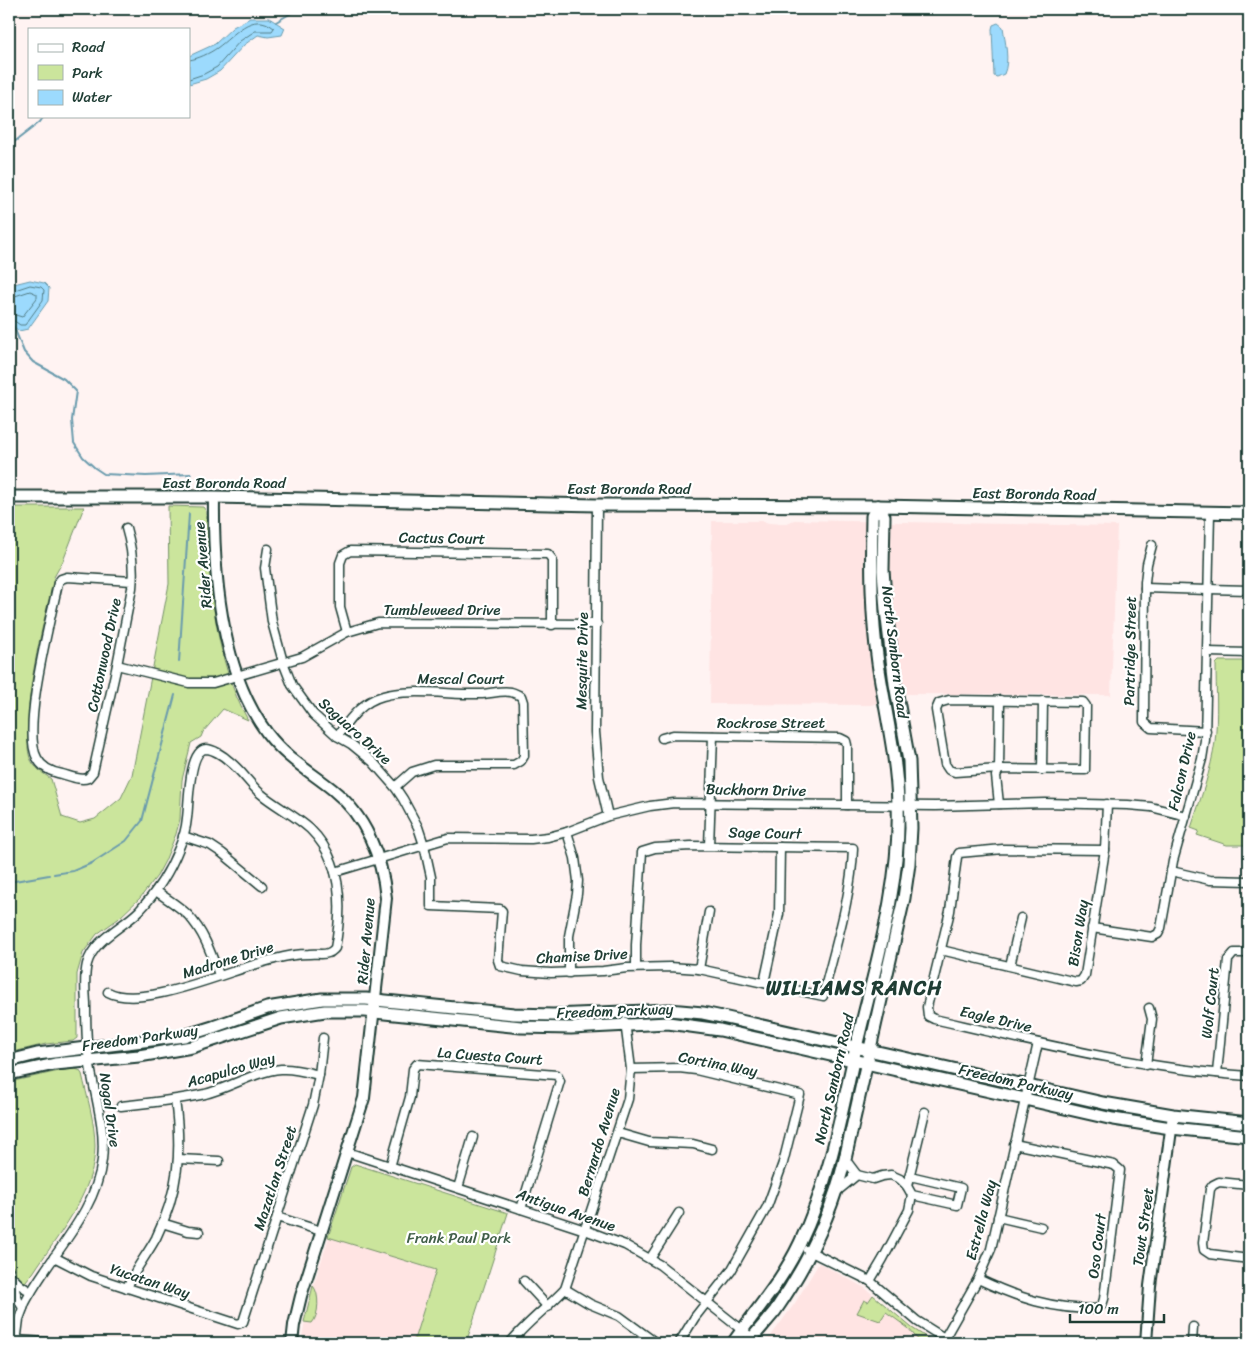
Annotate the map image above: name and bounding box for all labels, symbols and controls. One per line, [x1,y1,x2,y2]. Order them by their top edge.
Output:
legend [28,28,190,118]
text: Road [72,34,105,60]
text: Park [72,60,103,86]
text: Water [72,84,112,110]
street label: East Boronda Road [162,470,287,496]
street label: East Boronda Road [567,476,692,502]
street label: East Boronda Road [972,480,1097,508]
street label: Rider Avenue [186,520,220,609]
street label: Cactus Court [398,524,486,552]
street label: North Sanborn Road [874,584,916,721]
street label: Partridge Street [1116,595,1144,706]
street label: Cottonwood Drive [79,596,129,714]
street label: Tumbleweed Drive [383,597,501,623]
street label: Mesquite Drive [568,612,596,710]
street label: Mescal Court [417,666,505,692]
street label: Saguaro Drive [312,691,398,771]
street label: Rockrose Street [717,710,825,736]
street label: Falcon Drive [1160,728,1204,813]
street label: Buckhorn Drive [706,776,807,804]
street label: Sage Court [728,819,803,847]
street label: Rider Avenue [349,896,383,985]
street label: Bison Way [1060,898,1096,968]
street label: Madrone Drive [179,934,277,986]
street label: Chamise Drive [536,941,629,971]
street label: Wolf Court [1193,966,1227,1040]
district label: WILLIAMS RANCH [766,971,942,1006]
street label: Freedom Parkway [556,996,674,1026]
street label: Eagle Drive [957,998,1035,1040]
street label: North Sanborn Road [806,1010,862,1147]
street label: Freedom Parkway [80,1017,200,1059]
street label: La Cuesta Court [436,1039,544,1073]
street label: Cortina Way [676,1044,760,1084]
street label: Acapulco Way [183,1045,278,1095]
street label: Freedom Parkway [956,1056,1076,1108]
street label: Nogal Drive [92,1071,128,1149]
street label: Bernardo Avenue [570,1085,628,1199]
street label: Mazatlan Street [246,1122,304,1234]
street label: Estrella Way [958,1177,1004,1263]
street label: Antigua Avenue [512,1181,619,1239]
street label: Towt Street [1125,1186,1161,1268]
street label: Oso Court [1080,1211,1114,1280]
park label: Frank Paul Park [407,1225,511,1251]
street label: Yucatan Way [107,1256,194,1306]
scale bar [1070,1292,1164,1324]
text: 100 m [1078,1296,1119,1322]

